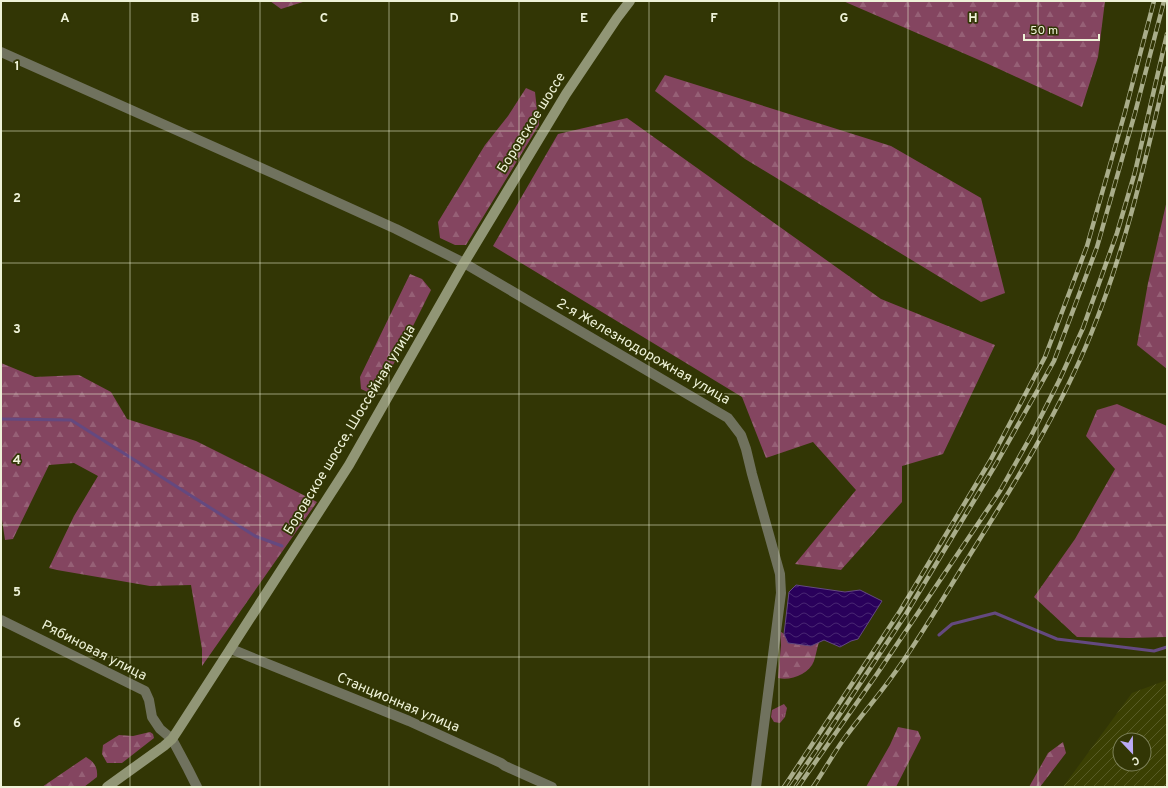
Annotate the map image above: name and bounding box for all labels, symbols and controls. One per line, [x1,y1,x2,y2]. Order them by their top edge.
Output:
text: A [60,11,70,27]
text: B [191,11,200,27]
text: C [320,11,328,27]
text: D [449,11,459,27]
text: E [580,11,588,27]
text: F [710,11,718,27]
text: G [840,11,849,27]
text: H [968,11,978,27]
scale bar [1024,16,1099,42]
text: 50 m [1030,23,1058,39]
text: 1 [14,59,20,75]
street label: Боровское шоссе [494,69,570,177]
text: 2 [13,191,21,207]
street label: 2-я Железнодорожная улица [553,295,733,409]
text: 3 [13,322,21,338]
street label: Боровское шоссе, Шоссейная улица [280,322,420,538]
text: 4 [13,453,21,469]
text: 5 [13,585,21,601]
street label: Рябиновая улица [39,617,149,685]
street label: Станционная улица [334,669,462,737]
text: 6 [13,716,21,732]
north arrow [1112,732,1152,772]
text: С [1129,753,1141,768]

